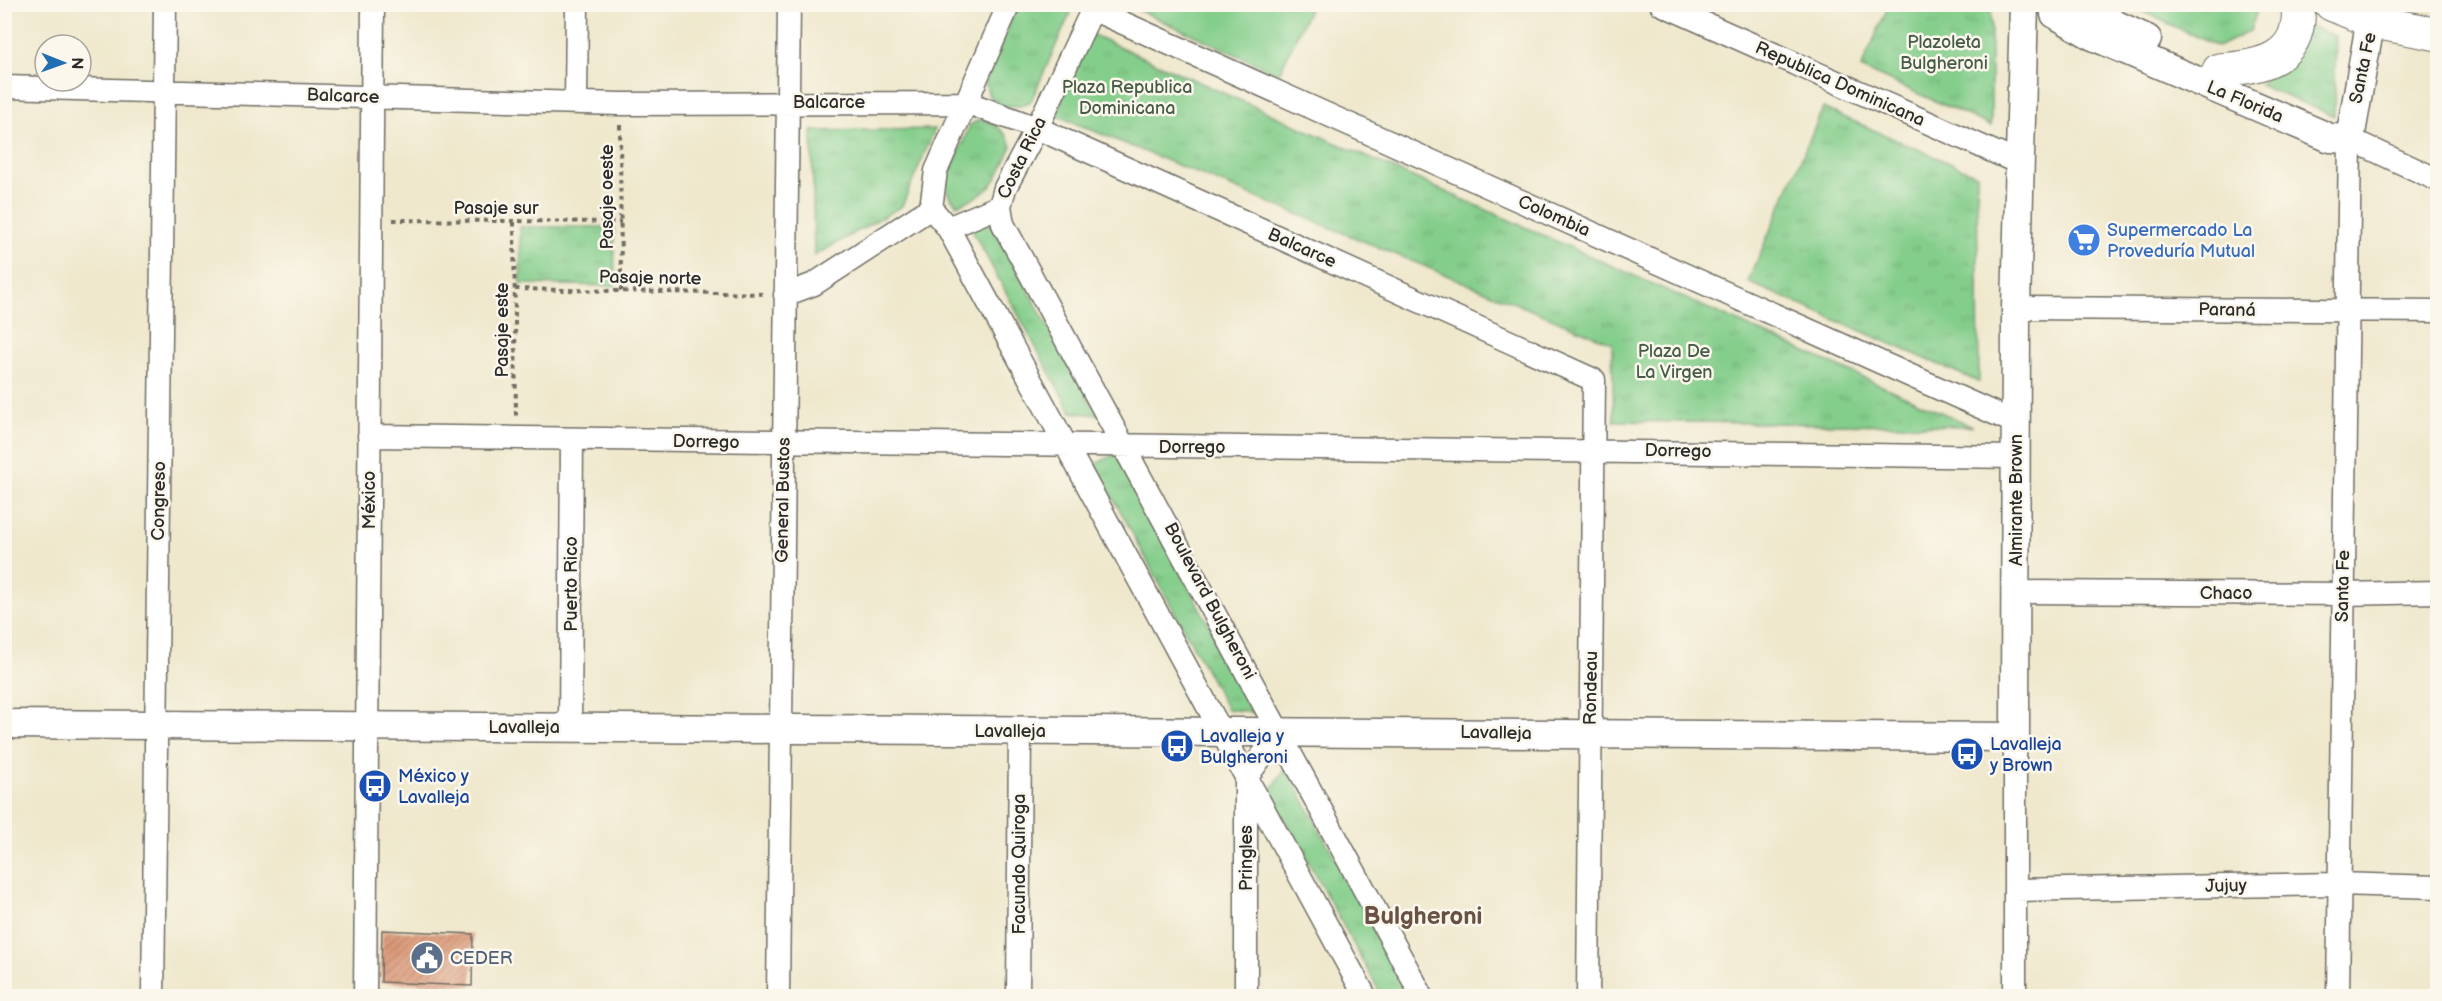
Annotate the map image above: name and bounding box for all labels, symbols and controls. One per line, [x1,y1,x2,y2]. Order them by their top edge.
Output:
street label: Santa Fe [2345,30,2381,105]
park label: Plazoleta Bulgheroni [1900,32,1988,74]
north arrow [33,33,93,93]
street label: Republica Dominicana [1752,37,1928,131]
text: N [67,57,86,69]
park label: Plaza Republica Dominicana [1062,77,1192,119]
street label: La Florida [2204,77,2286,127]
street label: Balcarce [306,84,380,108]
street label: Balcarce [793,92,866,113]
street label: Costa Rica [993,114,1051,202]
street label: Pasaje oeste [597,144,618,250]
street label: Colombia [1515,191,1593,241]
street label: Pasaje sur [453,198,539,219]
place label: Supermercado La Proveduría Mutual [2107,220,2255,262]
supermarket icon: Supermercado La Proveduría Mutual [2066,222,2102,258]
street label: Balcarce [1265,224,1340,272]
street label: Pasaje norte [599,267,702,289]
street label: Pasaje este [492,282,513,377]
street label: Paraná [2198,299,2256,321]
park label: Plaza De La Virgen [1635,341,1713,383]
street label: Dorrego [672,431,740,453]
street label: Almirante Brown [2006,434,2027,566]
street label: General Bustos [771,437,795,563]
street label: Dorrego [1158,437,1226,458]
street label: Dorrego [1644,440,1712,462]
street label: Congreso [148,461,170,541]
street label: México [359,471,380,529]
street label: Boulevard Bulgheroni [1160,519,1260,683]
street label: Puerto Rico [561,536,582,632]
street label: Santa Fe [2332,549,2354,622]
street label: Chaco [2200,583,2252,604]
street label: Rondeau [1580,651,1602,725]
street label: Lavalleja [488,717,560,738]
street label: Lavalleja [974,721,1046,742]
street label: Lavalleja [1460,722,1532,744]
place label: Lavalleja y Bulgheroni [1200,726,1288,768]
bus stop icon: Lavalleja y Bulgheroni [1159,728,1195,764]
place label: Lavalleja y Brown [1989,734,2062,776]
bus stop icon: Lavalleja y Brown [1949,736,1985,772]
place label: México y Lavalleja [398,766,470,808]
bus stop icon: México y Lavalleja [357,768,393,804]
street label: Facundo Quiroga [1009,794,1030,934]
street label: Pringles [1236,825,1257,891]
street label: Jujuy [2205,875,2248,897]
district label: Bulgheroni [1364,902,1482,931]
public building icon: CEDER [409,940,445,976]
place label: CEDER [450,948,513,969]

